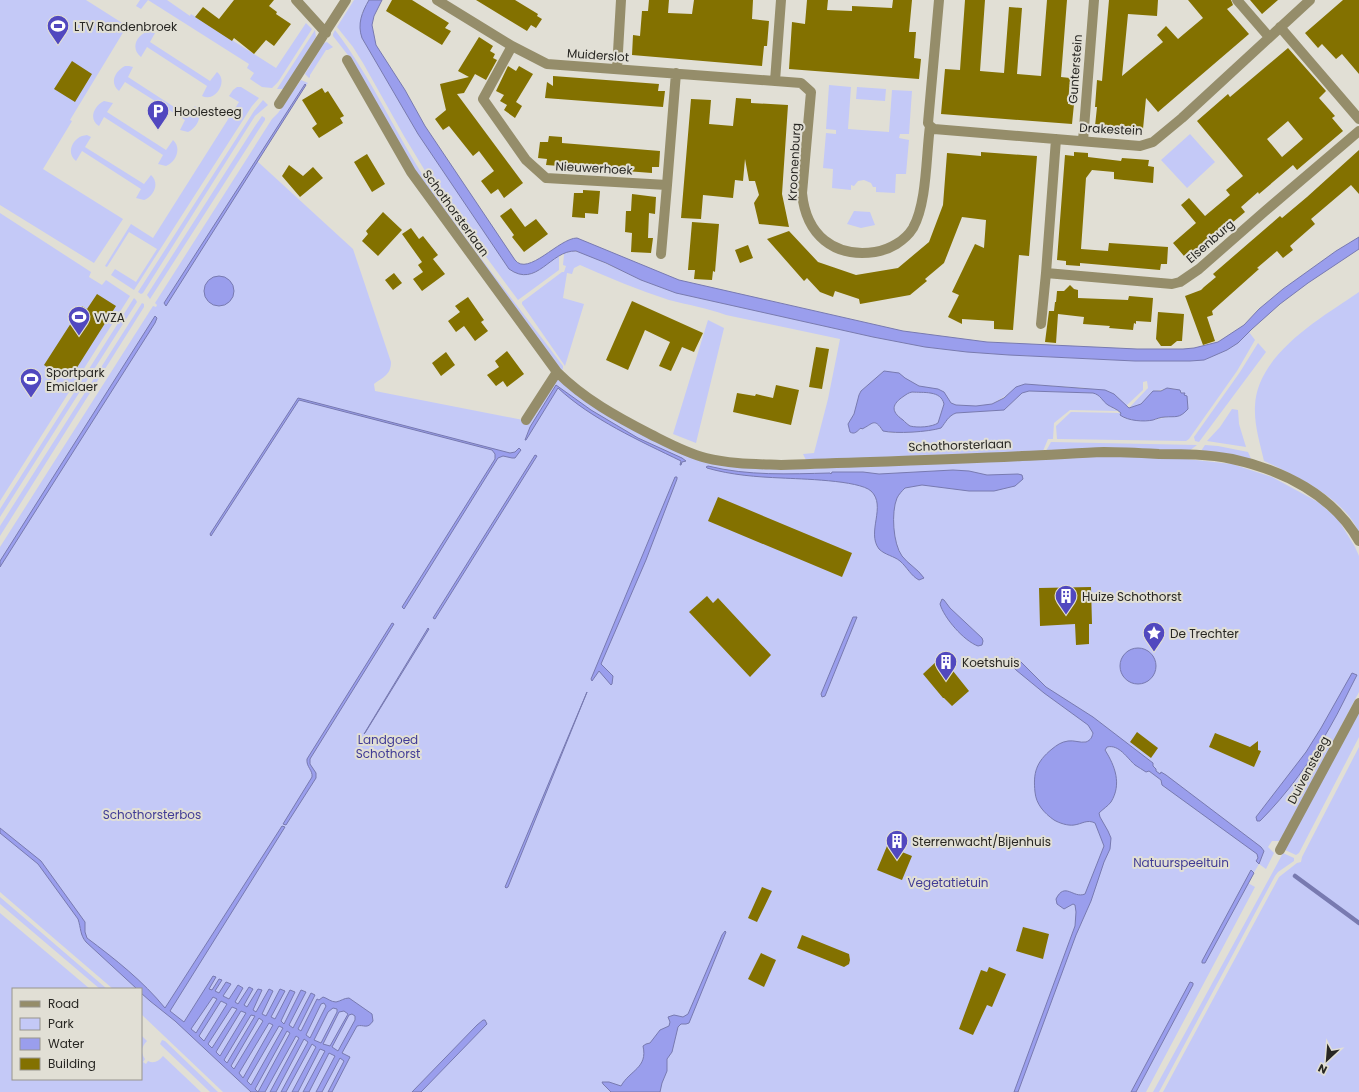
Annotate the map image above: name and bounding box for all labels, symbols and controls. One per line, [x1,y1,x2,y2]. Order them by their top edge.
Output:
sports icon: LTV Randenbroek [45,13,71,46]
place label: LTV Randenbroek [74,18,178,35]
street label: Gunterstein [1064,34,1086,104]
street label: Muiderslot [566,44,630,66]
parking icon: Hoolesteeg [145,98,171,131]
place label: Hoolesteeg [174,103,242,120]
street label: Drakestein [1079,119,1143,139]
street label: Kroonenburg [783,122,805,202]
street label: Nieuwerhoek [555,157,634,179]
street label: Schothorsterlaan [419,166,493,260]
street label: Elsenburg [1182,215,1238,267]
sports icon: VVZA [66,304,92,337]
place label: VVZA [94,309,125,326]
place label: Sportpark Emiclaer [46,364,105,395]
sports icon: Sportpark Emiclaer [18,366,44,399]
street label: Schothorsterlaan [908,435,1012,455]
building icon: Huize Schothorst [1053,583,1079,616]
place label: Huize Schothorst [1082,588,1182,605]
place icon: De Trechter [1141,620,1167,653]
place label: De Trechter [1170,625,1239,642]
building icon: Koetshuis [933,649,959,682]
place label: Koetshuis [962,654,1020,671]
park label: Landgoed Schothorst [356,731,420,762]
street label: Duivensteeg [1283,733,1333,807]
park label: Schothorsterbos [103,806,201,823]
building icon: Sterrenwacht/Bijenhuis [884,828,910,861]
place label: Sterrenwacht/Bijenhuis [912,833,1051,850]
park label: Natuurspeeltuin [1133,854,1229,871]
park label: Vegetatietuin [907,874,989,891]
legend [12,988,142,1080]
text: Road [48,995,79,1012]
text: Park [48,1015,75,1032]
text: Water [48,1035,85,1052]
north arrow [1307,1040,1347,1080]
text: Building [48,1055,96,1072]
text: N [1315,1060,1330,1078]

